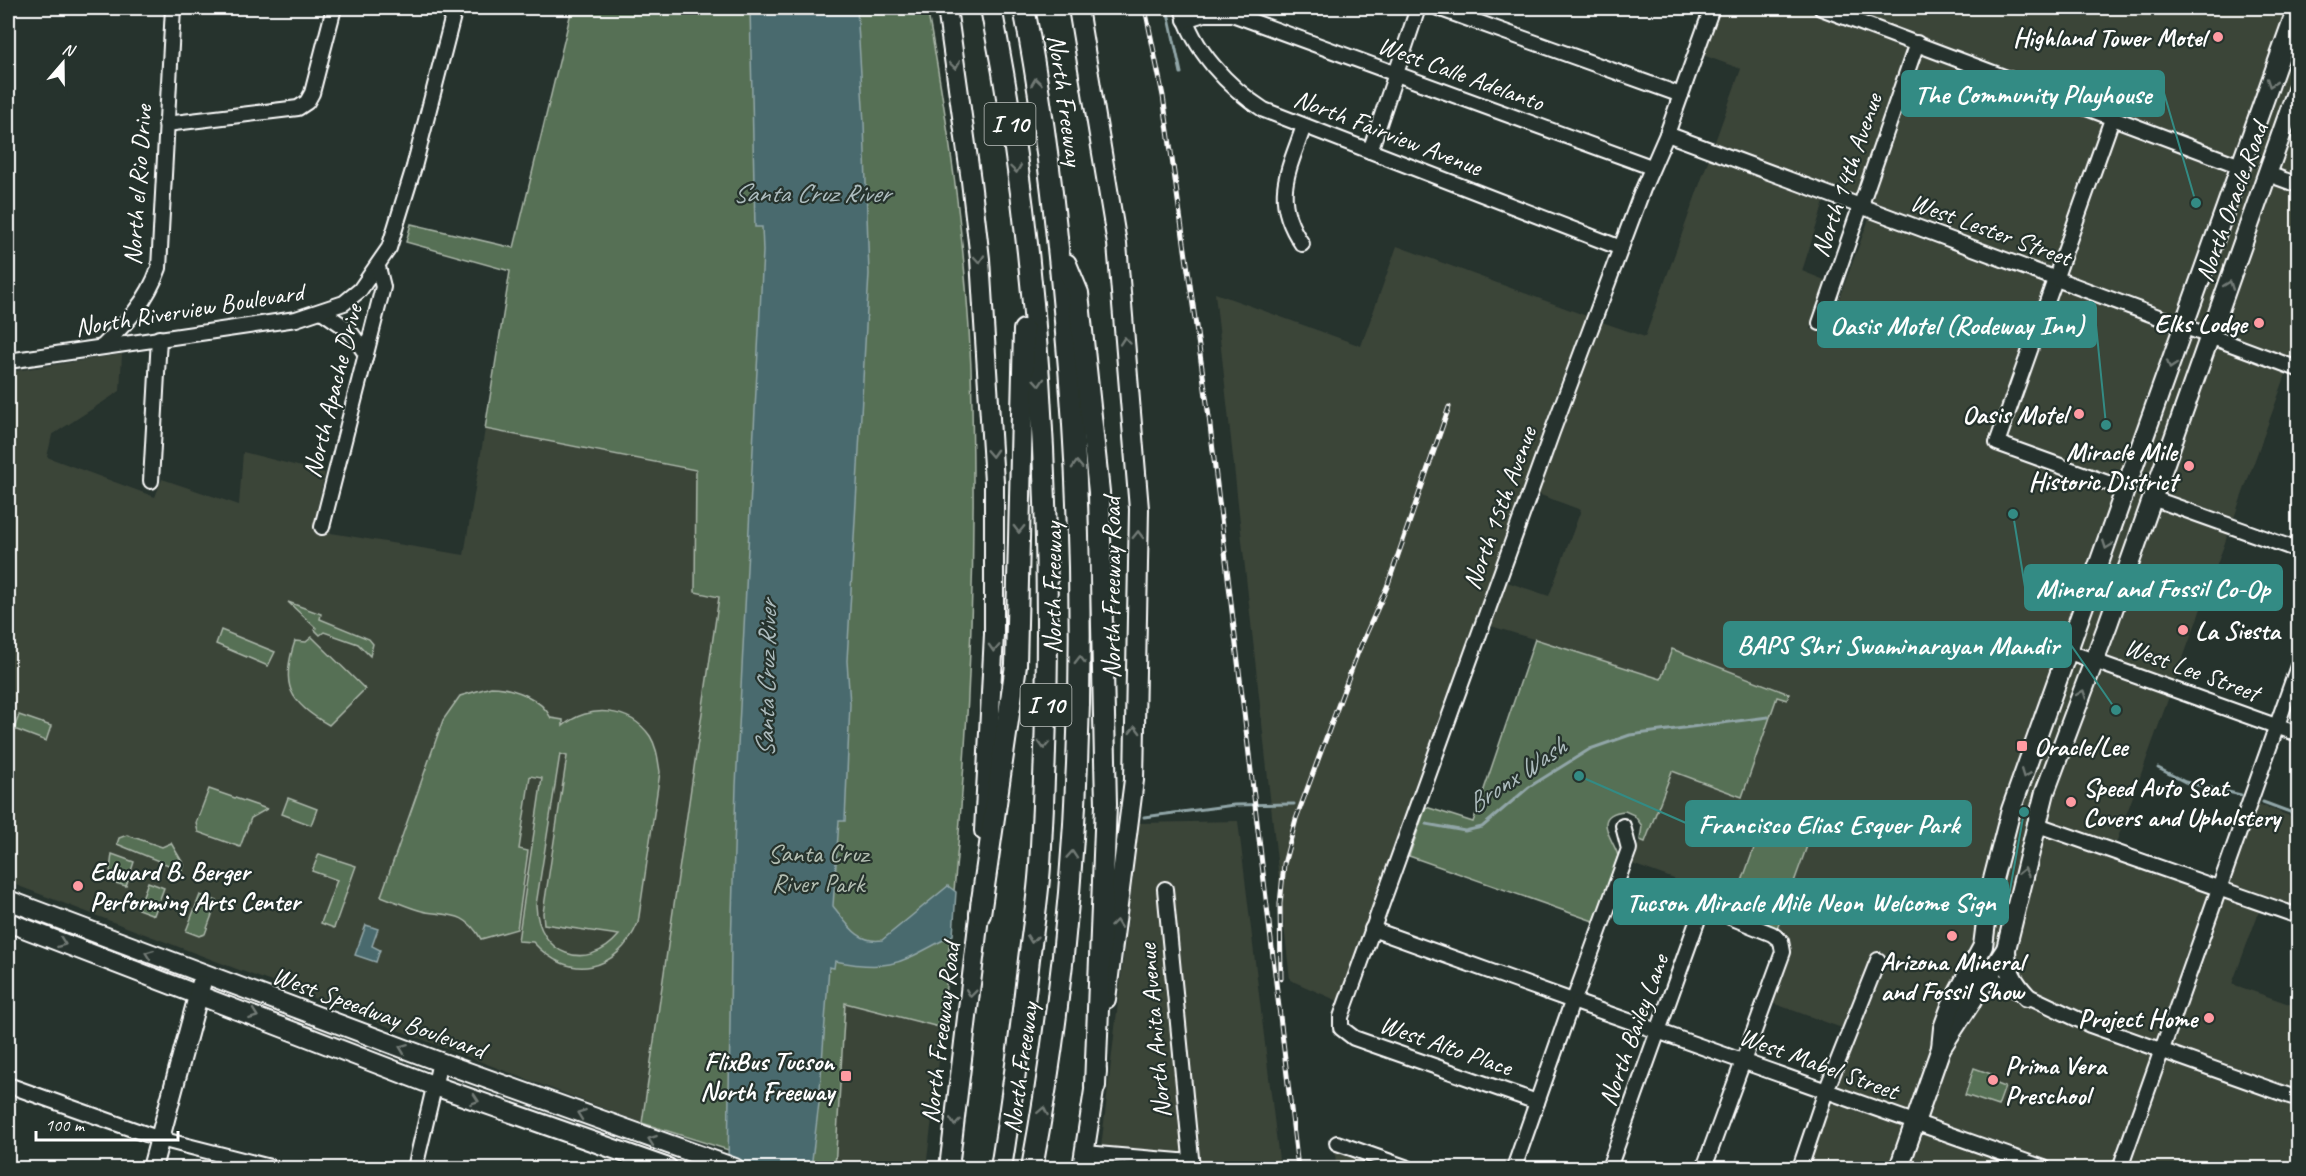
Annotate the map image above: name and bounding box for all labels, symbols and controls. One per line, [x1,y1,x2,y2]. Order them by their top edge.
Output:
place label: Highland Tower Motel [2013,21,2211,54]
street label: West Calle Adelanto [1374,28,1550,119]
marker: Highland Tower Motel [2211,30,2225,44]
street label: North Freeway [1040,32,1091,170]
north arrow [33,33,93,93]
text: N [60,39,79,62]
one-way arrow [949,61,961,70]
callout: The Community Playhouse [1902,71,2164,116]
one-way arrow [1030,77,1042,87]
text: The Community Playhouse [1914,77,2154,111]
one-way arrow [2266,77,2279,88]
street label: North Fairview Avenue [1289,82,1488,184]
street label: North 14th Avenue [1803,88,1890,261]
street label: North el Rio Drive [115,102,160,266]
road number: I 10 [984,103,1036,145]
street label: North Oracle Road [2187,115,2277,286]
one-way arrow [1010,164,1022,174]
water label: Santa Cruz River [733,176,894,210]
street label: West Lester Street [1906,185,2078,275]
one-way arrow [972,254,985,263]
street label: North Riverview Boulevard [73,275,309,344]
one-way arrow [2221,280,2234,291]
street label: North Apache Drive [295,299,371,481]
callout: Oasis Motel (Rodeway Inn) [1818,302,2096,347]
place label: Elks Lodge [2154,307,2249,340]
text: Oasis Motel (Rodeway Inn) [1830,308,2086,342]
marker: Elks Lodge [2252,316,2266,330]
one-way arrow [1119,336,1132,345]
one-way arrow [2166,359,2179,370]
one-way arrow [1032,377,1045,386]
place label: Oasis Motel [1962,398,2072,431]
marker: Oasis Motel [2072,407,2086,421]
street label: North 15th Avenue [1455,421,1545,594]
place label: Miracle Mile Historic District [2029,435,2181,498]
one-way arrow [985,449,998,458]
marker: Miracle Mile Historic District [2182,459,2196,473]
one-way arrow [1070,461,1083,470]
street label: North Freeway Road [1095,493,1128,679]
street label: North Freeway [1036,520,1069,654]
one-way arrow [1013,525,1026,534]
one-way arrow [1132,531,1145,540]
one-way arrow [2102,539,2115,550]
callout: Mineral and Fossil Co-Op [2025,565,2282,610]
text: Mineral and Fossil Co-Op [2036,571,2272,605]
water label: Santa Cruz River [748,596,784,758]
place label: La Siesta [2195,614,2282,647]
callout: BAPS Shri Swaminarayan Mandir [1724,622,2071,667]
marker: La Siesta [2176,623,2190,637]
text: BAPS Shri Swaminarayan Mandir [1737,628,2062,662]
street label: West Lee Street [2120,630,2267,710]
one-way arrow [987,644,1000,653]
one-way arrow [1074,655,1086,664]
road number: I 10 [1020,684,1072,726]
one-way arrow [2075,689,2087,700]
one-way arrow [1129,726,1141,735]
water label: Bronx Wash [1460,728,1574,821]
place label: Oracle/Lee [2034,730,2130,763]
marker: Oracle/Lee [2015,739,2029,753]
one-way arrow [1038,740,1051,749]
one-way arrow [2020,768,2032,779]
place label: Speed Auto Seat Covers and Upholstery [2083,771,2283,834]
marker: Speed Auto Seat Covers and Upholstery [2064,795,2078,809]
callout: Francisco Elias Esquer Park [1686,801,1971,846]
text: Francisco Elias Esquer Park [1699,807,1962,841]
park label: Santa Cruz River Park [768,837,871,900]
one-way arrow [1066,850,1079,859]
place label: Edward B. Berger Performing Arts Center [90,855,303,918]
one-way arrow [2017,867,2030,877]
marker: Edward B. Berger Performing Arts Center [71,879,85,893]
callout: Tucson Miracle Mile Neon Welcome Sign [1614,879,2008,924]
text: Tucson Miracle Mile Neon Welcome Sign [1626,885,1997,919]
one-way arrow [1109,919,1122,929]
marker: Arizona Mineral and Fossil Show [1945,929,1959,943]
one-way arrow [1026,934,1039,944]
one-way arrow [56,935,67,948]
street label: North Freeway Road [913,937,968,1125]
street label: North Anita Avenue [1130,941,1179,1120]
place label: Arizona Mineral and Fossil Show [1880,945,2029,1008]
one-way arrow [145,948,155,961]
street label: North Bailey Lane [1591,948,1677,1111]
street label: West Speedway Boulevard [268,959,494,1068]
one-way arrow [965,988,978,997]
street label: North Freeway [995,998,1046,1136]
place label: Project Home [2078,1002,2199,1035]
street label: West Alto Place [1375,1007,1518,1084]
one-way arrow [248,1008,258,1021]
marker: Project Home [2202,1011,2216,1025]
street label: West Mabel Street [1735,1020,1905,1108]
one-way arrow [398,1043,409,1056]
place label: FlixBus Tucson North Freeway [700,1045,837,1108]
place label: Prima Vera Preschool [2005,1049,2109,1112]
marker: FlixBus Tucson North Freeway [839,1069,853,1083]
marker: Prima Vera Preschool [1986,1073,2000,1087]
one-way arrow [469,1093,480,1105]
scale bar [36,1104,178,1142]
one-way arrow [1036,1106,1049,1116]
one-way arrow [576,1108,587,1121]
text: 100 m [45,1114,86,1136]
one-way arrow [949,1117,962,1126]
one-way arrow [647,1135,658,1147]

